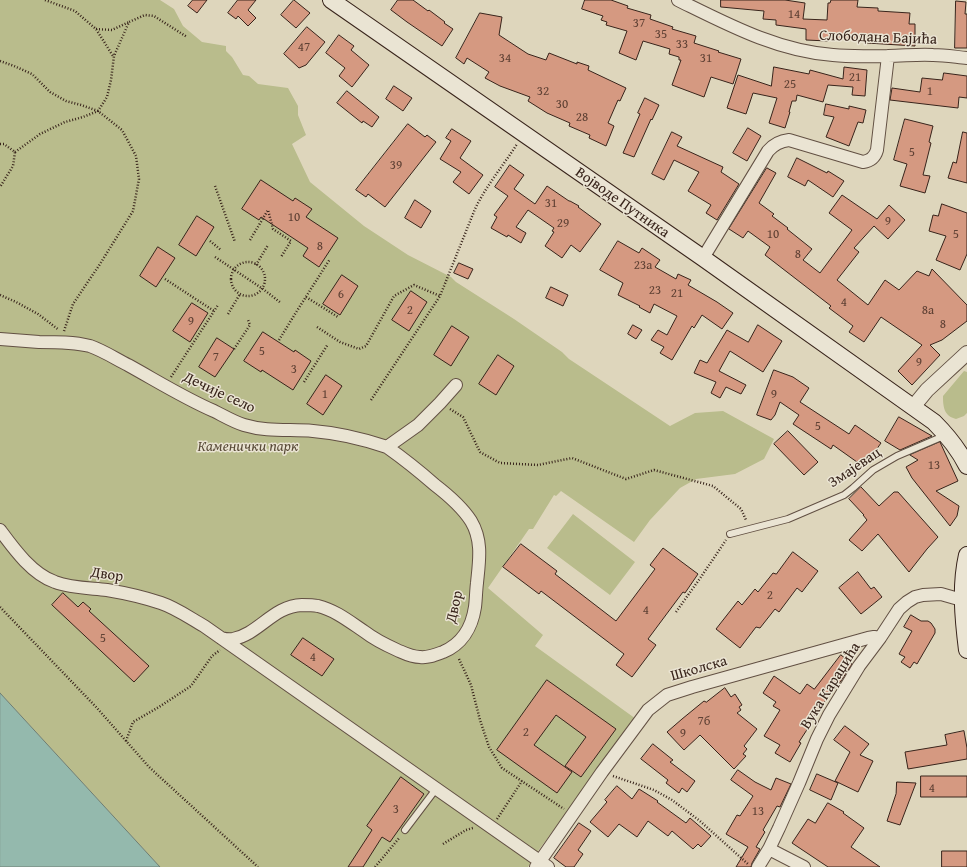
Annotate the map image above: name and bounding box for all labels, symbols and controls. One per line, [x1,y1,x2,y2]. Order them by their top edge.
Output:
house number: 14 [788,7,800,23]
house number: 37 [633,16,645,32]
house number: 35 [655,27,667,43]
street label: Слободана Бајића [819,27,937,49]
house number: 33 [676,37,688,53]
house number: 47 [298,40,310,56]
house number: 34 [499,51,511,67]
house number: 31 [700,51,712,67]
house number: 21 [849,70,861,86]
house number: 25 [784,77,796,93]
house number: 32 [537,84,549,100]
house number: 1 [927,84,933,100]
house number: 30 [556,97,568,113]
house number: 28 [576,110,588,126]
house number: 5 [909,145,915,161]
house number: 39 [390,158,402,174]
street label: Војводе Путника [571,164,673,242]
house number: 31 [545,196,557,212]
house number: 10 [288,210,300,226]
house number: 9 [885,214,891,230]
house number: 29 [557,216,569,232]
house number: 10 [767,227,779,243]
house number: 5 [953,227,959,243]
house number: 8 [317,239,323,255]
house number: 8 [795,247,801,263]
house number: 23a [634,258,652,274]
house number: 23 [649,283,661,299]
house number: 21 [671,286,683,302]
house number: 6 [338,287,344,303]
house number: 4 [841,295,847,311]
house number: 2 [407,303,413,319]
house number: 8a [922,303,934,319]
house number: 9 [188,314,194,330]
house number: 8 [940,317,946,333]
house number: 5 [259,344,265,360]
house number: 7 [213,350,219,366]
house number: 9 [916,355,922,371]
house number: 3 [291,362,297,378]
street label: Дечије село [180,368,258,418]
house number: 1 [322,387,328,403]
house number: 9 [771,387,777,403]
house number: 5 [815,419,821,435]
park label: Каменички парк [198,438,298,456]
street label: Змајевац [825,444,885,492]
house number: 13 [928,458,940,474]
street label: Двор [89,564,125,586]
house number: 2 [767,588,773,604]
street label: Двор [443,589,467,625]
house number: 4 [643,603,649,619]
house number: 5 [100,631,106,647]
street label: Вука Караџића [797,639,865,733]
house number: 4 [310,650,316,666]
street label: Школска [669,652,729,686]
house number: 7б [698,714,710,730]
house number: 2 [523,725,529,741]
house number: 9 [680,726,686,742]
house number: 4 [929,781,935,797]
house number: 3 [393,802,399,818]
house number: 13 [752,804,764,820]

